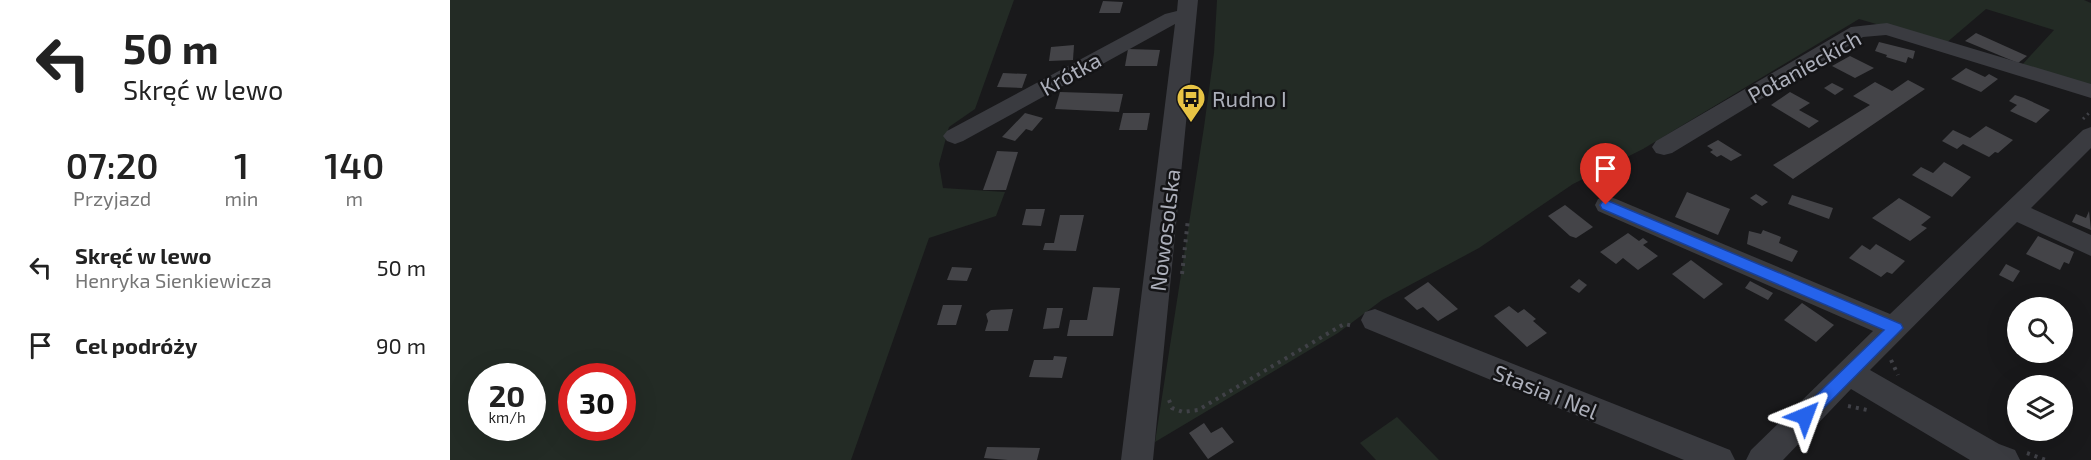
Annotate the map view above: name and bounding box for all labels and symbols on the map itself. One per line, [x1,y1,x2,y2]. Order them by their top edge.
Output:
street label: Połanieckich [1743,24,1865,108]
street label: Krótka [1035,46,1105,100]
bus stop icon: Rudno I [1175,82,1207,124]
place label: Rudno I [1212,85,1287,111]
pin [1580,143,1631,205]
street label: Nowosolska [1144,167,1184,293]
street label: Stasia i Nel [1490,358,1603,424]
speed limit sign: 30 [558,363,636,441]
position arrow [1773,384,1837,448]

